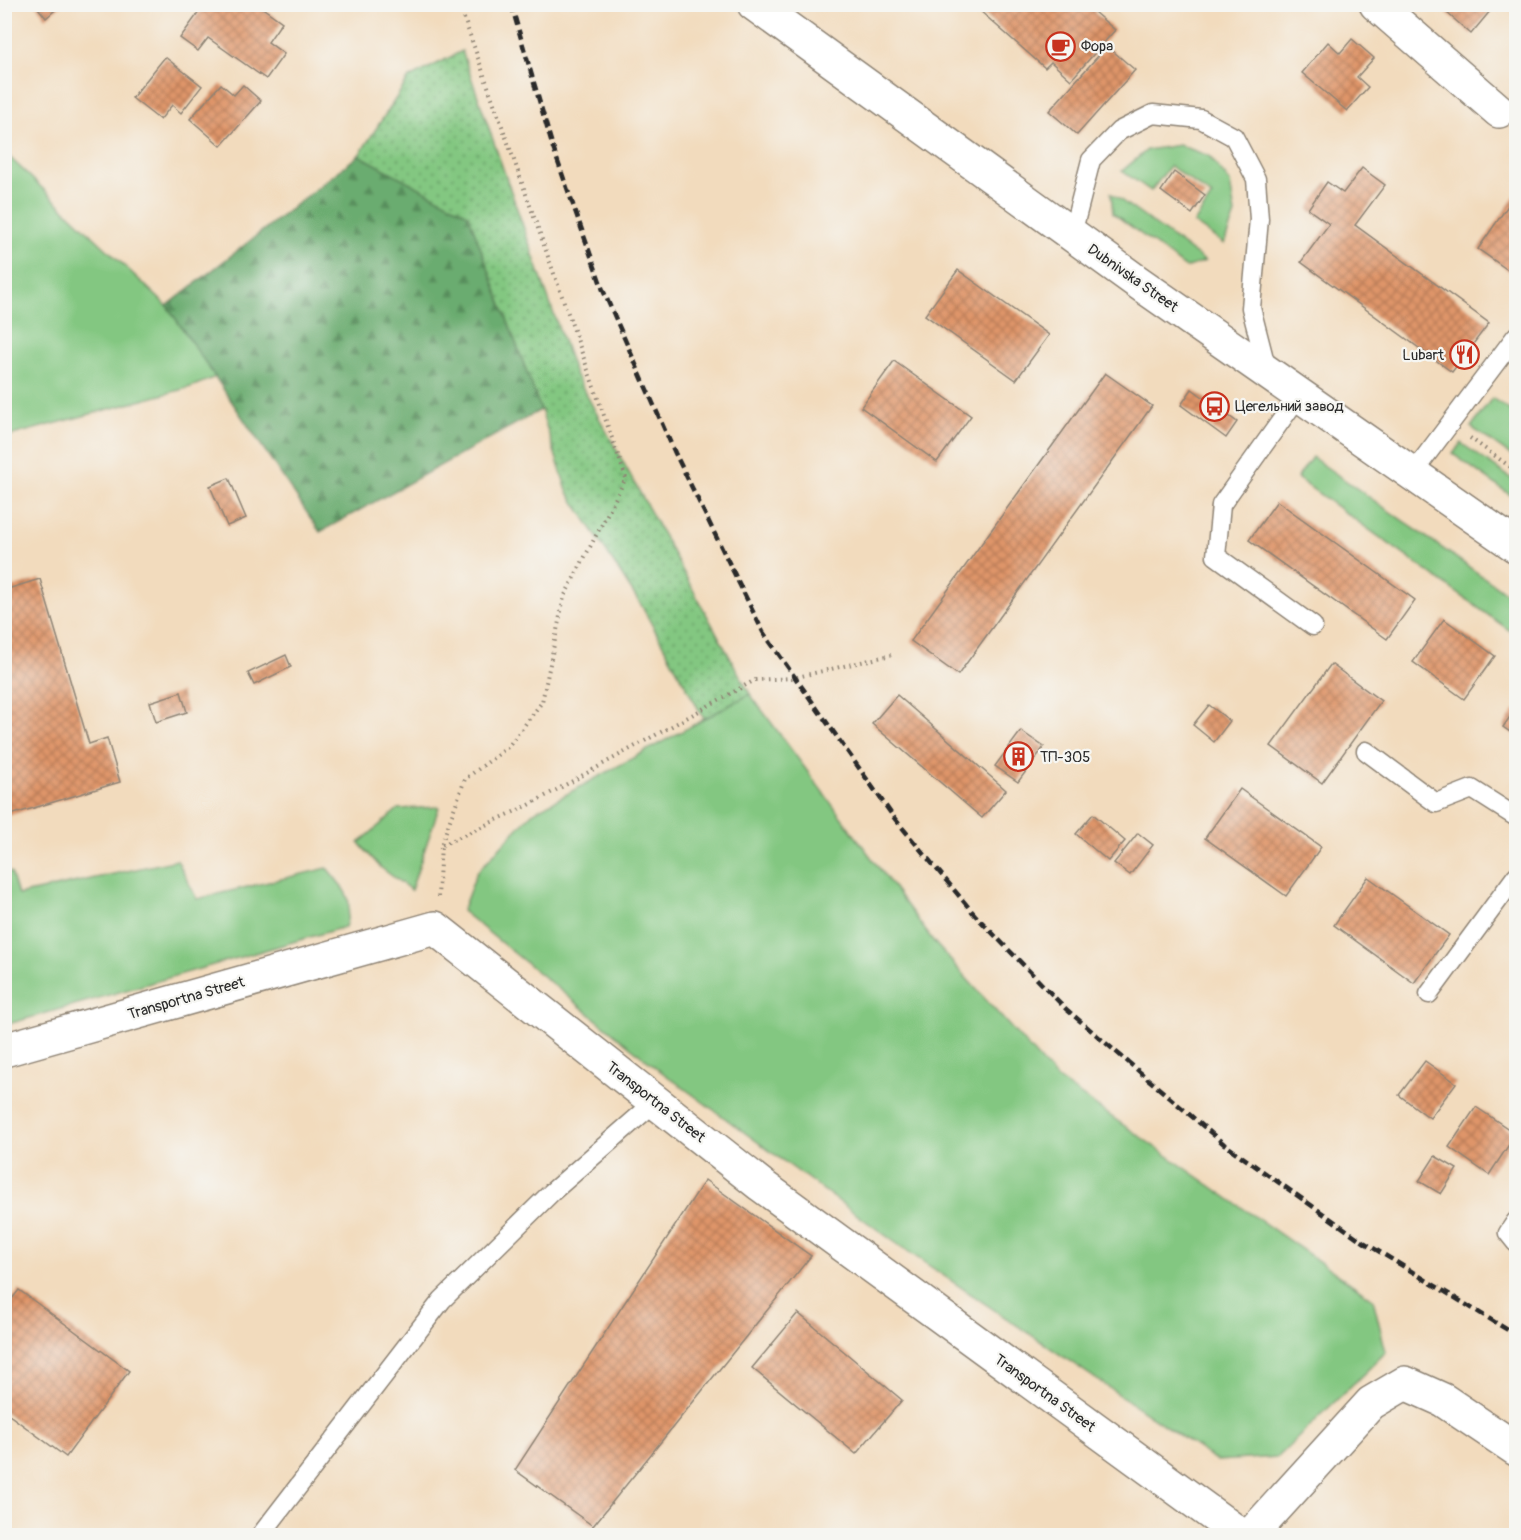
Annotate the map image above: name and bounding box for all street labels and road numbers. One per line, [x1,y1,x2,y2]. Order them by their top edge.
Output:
street label: Dubnivska Street [1084,240,1182,317]
street label: Transportna Street [126,972,248,1024]
street label: Transportna Street [602,1058,710,1148]
street label: Transportna Street [990,1350,1100,1437]

